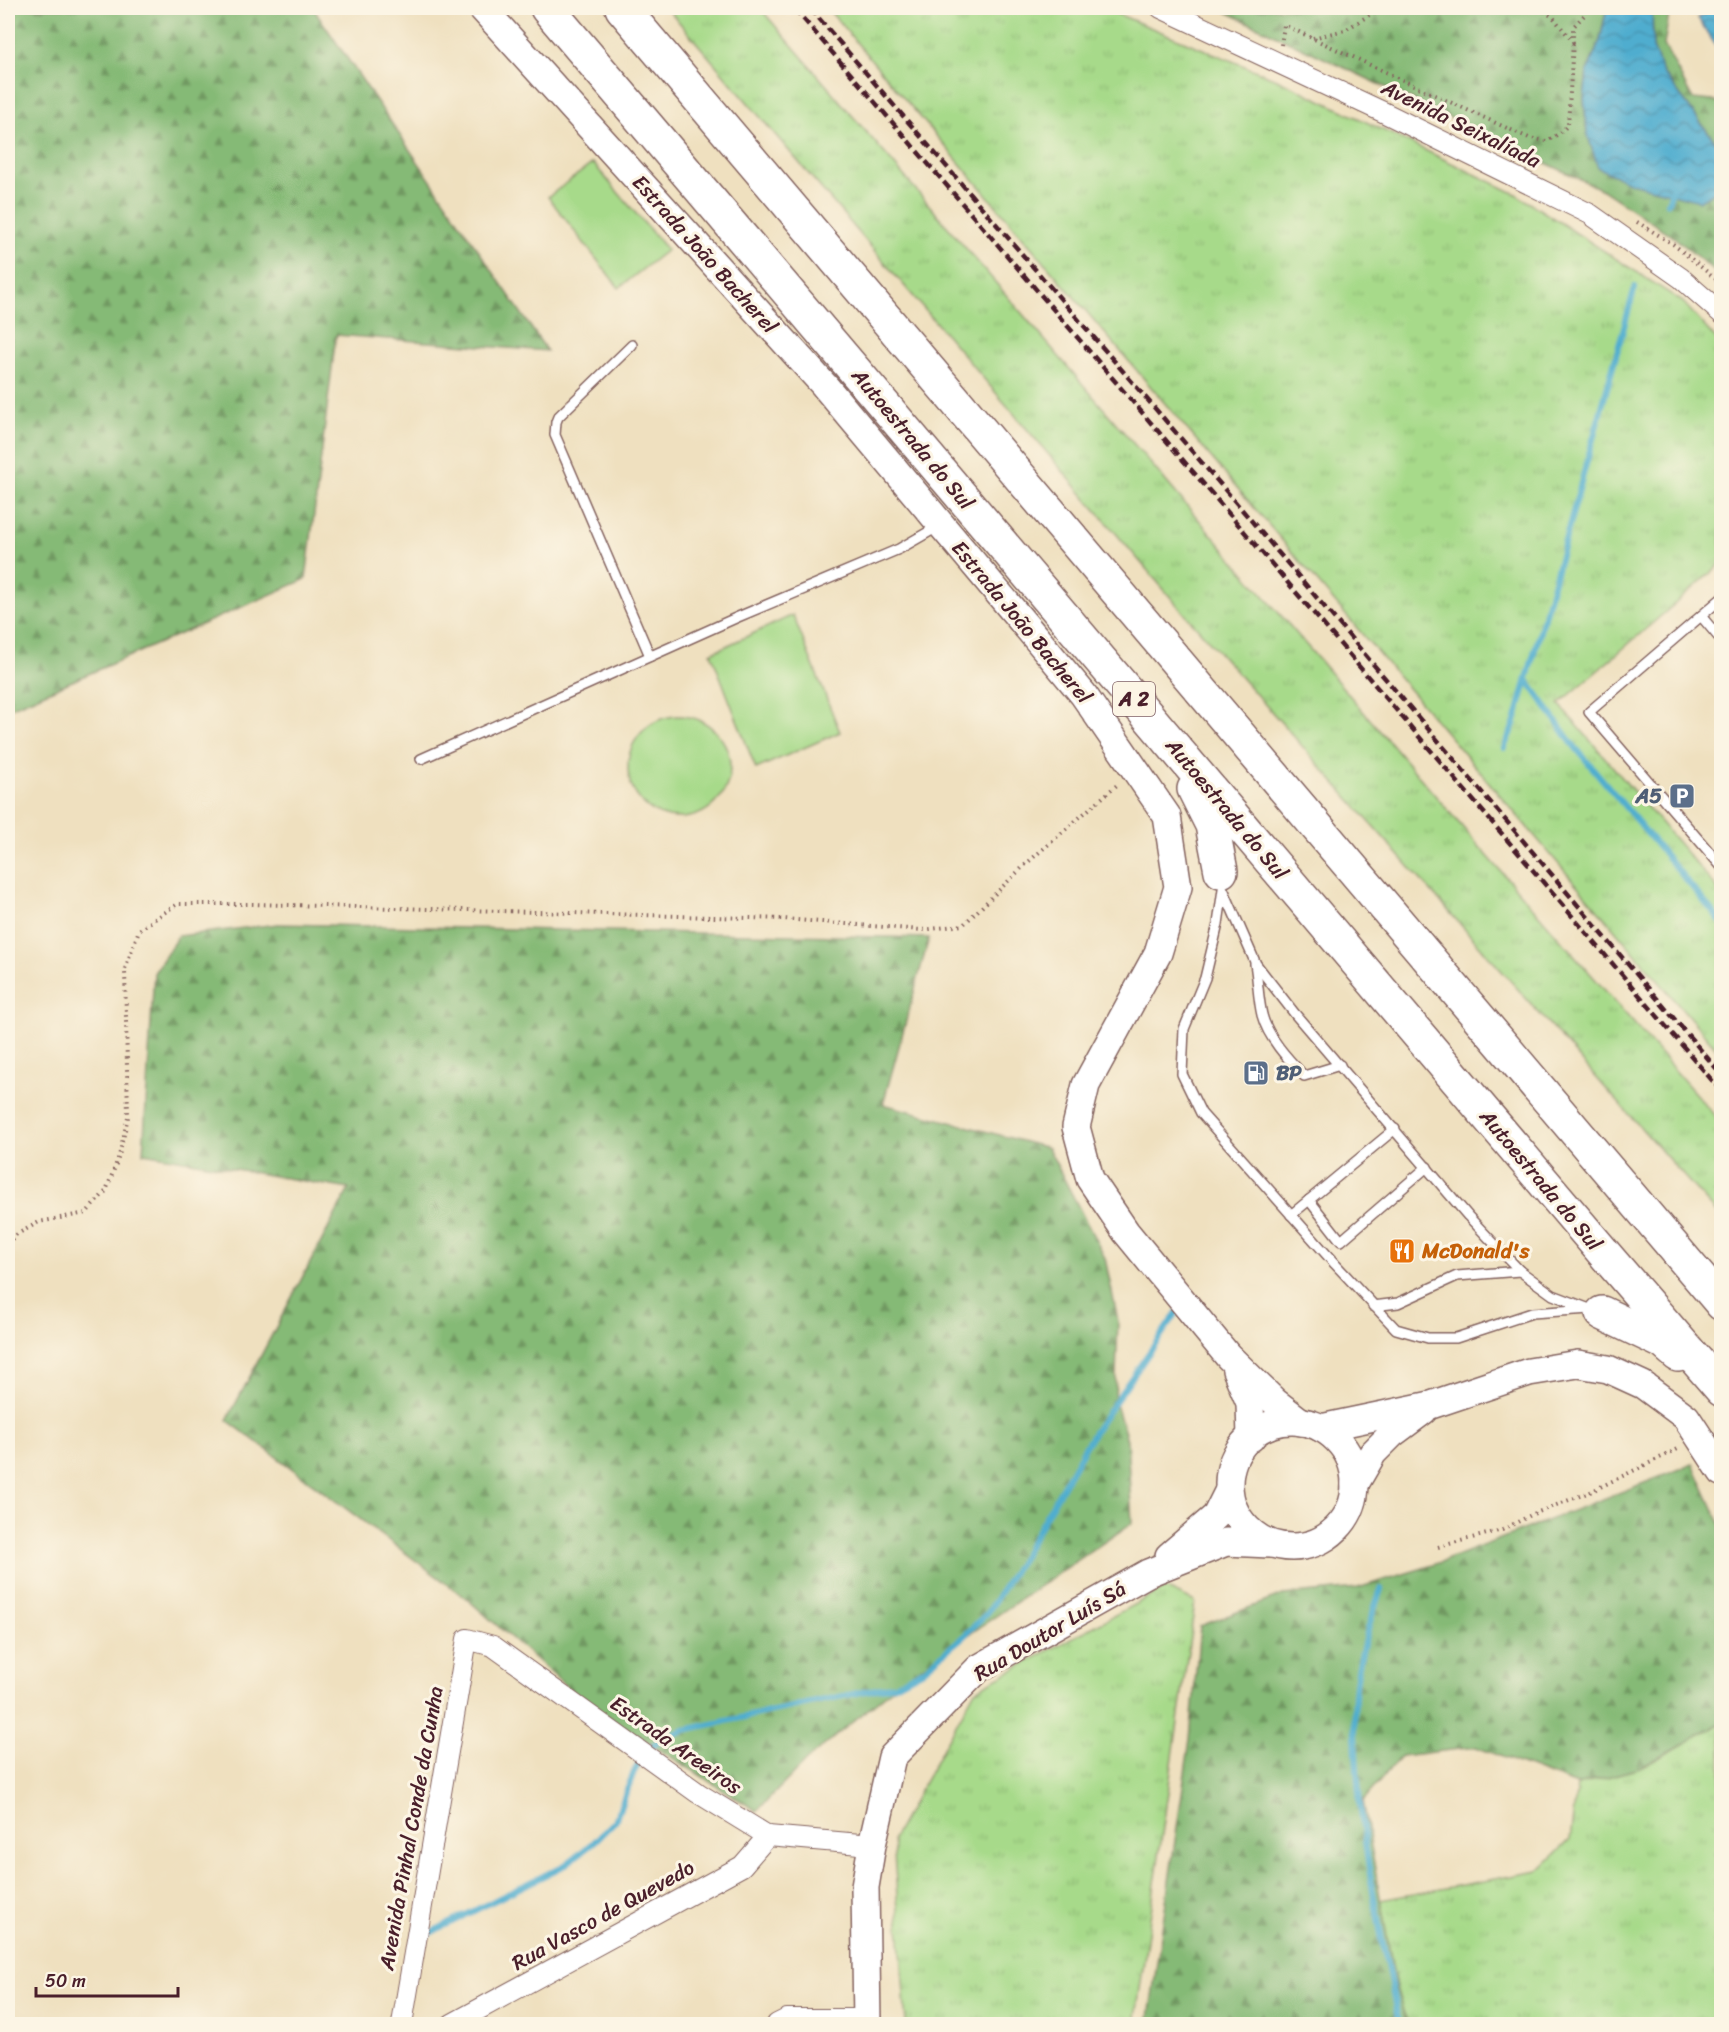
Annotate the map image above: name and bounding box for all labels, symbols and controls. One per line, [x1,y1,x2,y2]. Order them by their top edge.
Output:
street label: Avenida Seixalíada [1374,68,1548,179]
street label: Estrada João Bacherel [622,165,788,343]
street label: Autoestrada do Sul [841,358,985,520]
street label: Estrada João Bacherel [942,531,1103,713]
road number: A 2 [1113,682,1155,716]
street label: Autoestrada do Sul [1155,728,1299,890]
place label: A5 [1634,777,1662,815]
parking icon: A5 [1667,781,1697,811]
place label: BP [1276,1054,1302,1092]
fuel station icon: BP [1241,1058,1271,1088]
street label: Autoestrada do Sul [1469,1099,1613,1261]
place label: McDonald's [1421,1232,1530,1270]
restaurant icon: McDonald's [1387,1236,1417,1266]
street label: Rua Doutor Luís Sá [966,1570,1134,1692]
street label: Avenida Pinhal Conde da Cunha [367,1683,455,1974]
street label: Estrada Areeiros [602,1685,750,1805]
street label: Rua Vasco de Quevedo [504,1849,702,1981]
scale bar [36,1960,178,1998]
text: 50 m [45,1965,86,1997]

